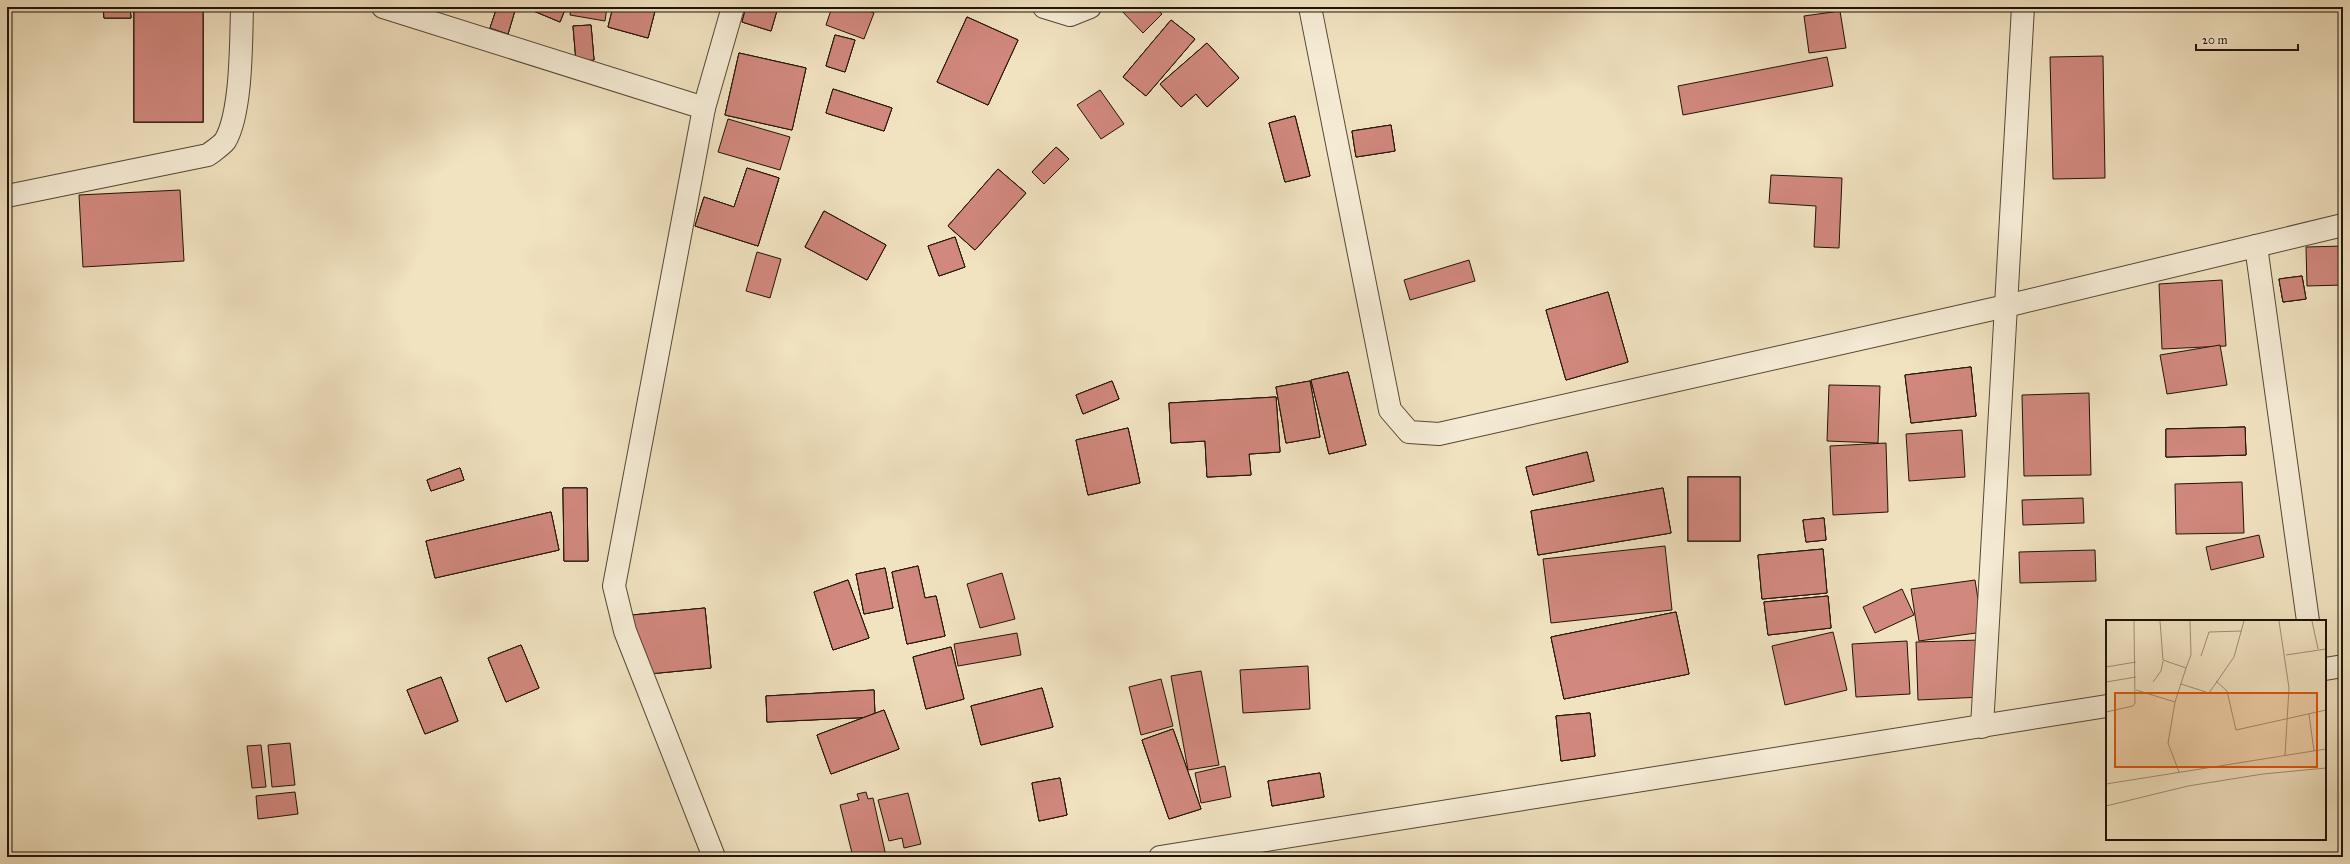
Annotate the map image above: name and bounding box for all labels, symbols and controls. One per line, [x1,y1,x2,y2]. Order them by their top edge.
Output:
scale bar [2196,26,2298,52]
text: 20 m [2202,33,2228,47]
inset map [2106,620,2326,840]

